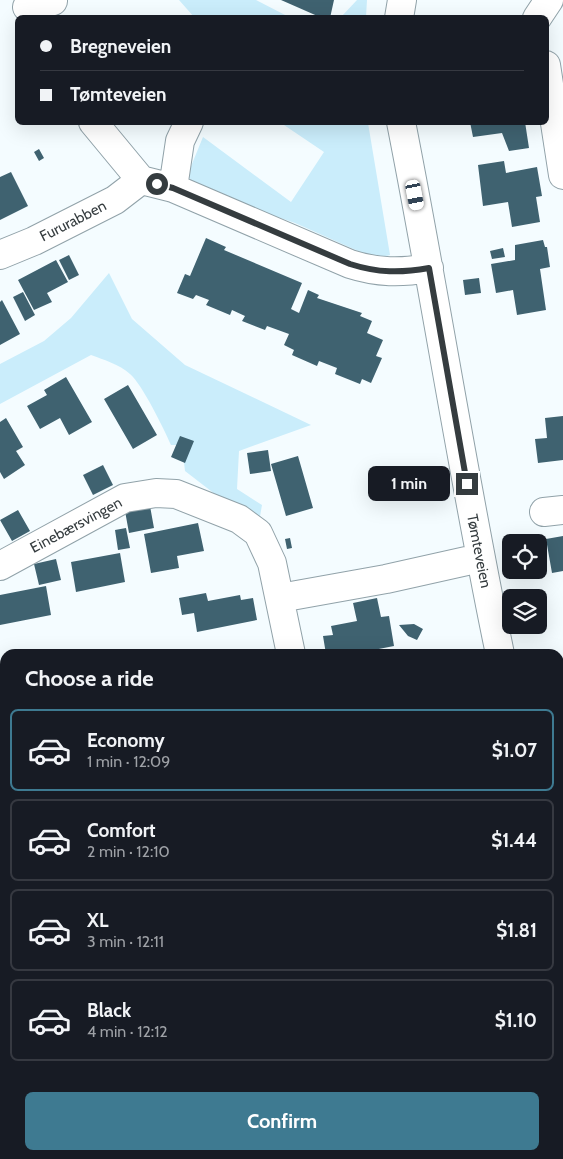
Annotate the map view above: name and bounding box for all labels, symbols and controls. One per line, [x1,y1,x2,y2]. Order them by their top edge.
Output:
text: Bregneveien [70,35,171,58]
text: Tømteveien [70,83,166,106]
route start [146,173,168,195]
car [404,179,425,211]
street label: Fururabben [37,197,109,245]
callout: 1 min [367,466,450,502]
route end [456,473,478,495]
text: 1 min [391,474,427,493]
street label: Einebærsvingen [27,493,125,557]
street label: Tømteveien [463,513,495,589]
map controls [502,534,547,634]
button: locate [502,534,547,579]
button: layers [502,589,547,634]
text: Choose a ride [25,665,154,692]
icon: car [27,728,72,773]
text: Economy [87,729,165,752]
text: $1.07 [492,739,537,762]
text: 1 min · 12:09 [87,752,170,771]
icon: car [27,818,72,863]
text: Comfort [87,819,156,842]
text: $1.44 [491,829,537,852]
text: 2 min · 12:10 [87,842,170,861]
icon: car [27,908,72,953]
text: XL [87,909,108,932]
text: $1.81 [496,919,537,942]
text: 3 min · 12:11 [87,932,164,951]
icon: car [27,998,72,1043]
text: Black [87,999,131,1022]
text: $1.10 [495,1009,537,1032]
text: 4 min · 12:12 [87,1022,168,1041]
button: Confirm [25,1092,539,1150]

